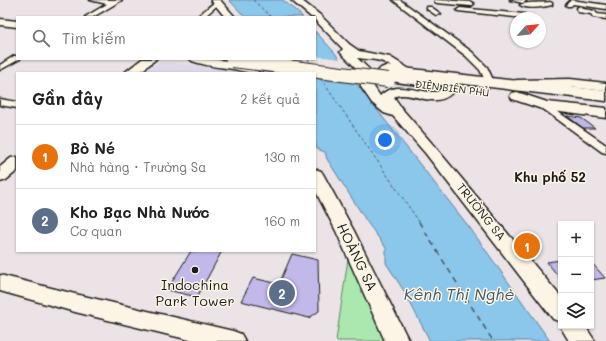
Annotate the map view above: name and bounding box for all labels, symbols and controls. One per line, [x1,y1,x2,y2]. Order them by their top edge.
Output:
north arrow [510,12,546,48]
search box [16,16,316,60]
icon: search [30,27,52,49]
text: Tìm kiếm [62,28,126,48]
street label: ĐIỆN BIÊN PHỦ [414,76,490,100]
text: Gần đây [32,87,103,109]
text: 2 kết quả [240,90,300,107]
your location [375,130,395,150]
text: Bò Né [70,138,115,158]
text: 1 [42,148,48,165]
text: 130 m [264,148,300,165]
text: Nhà hàng · Trường Sa [70,158,206,175]
district label: Khu phố 52 [514,168,586,185]
street label: TRƯỜNG SA [454,179,510,243]
text: Kho Bạc Nhà Nước [70,202,210,222]
text: 2 [41,212,49,229]
text: 160 m [264,212,300,229]
street label: HOÀNG SA [333,220,382,294]
map controls [558,221,594,329]
button: + [558,221,594,257]
text: Cơ quan [70,222,122,239]
pin: 1 [514,231,540,261]
button: − [558,257,594,293]
marker: Indochina Park Tower [190,265,200,275]
place label: Indochina Park Tower [156,275,234,310]
pin: 2 [269,278,295,308]
water label: Kênh Thị Nghè [404,283,514,304]
button: layers [558,293,594,329]

